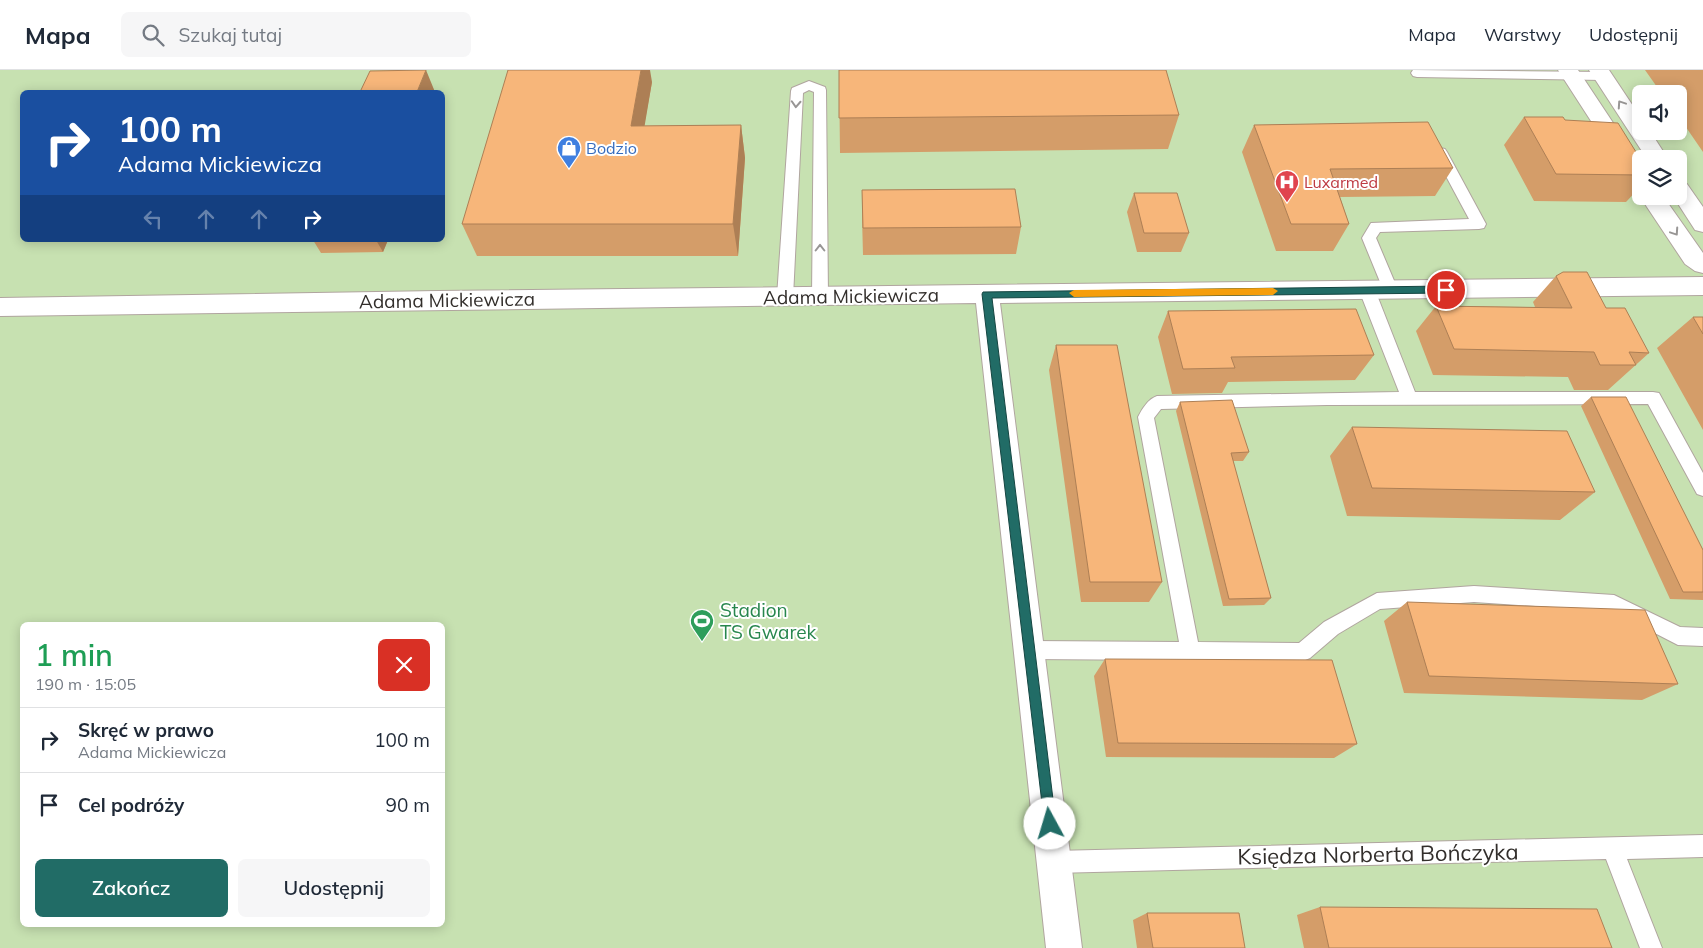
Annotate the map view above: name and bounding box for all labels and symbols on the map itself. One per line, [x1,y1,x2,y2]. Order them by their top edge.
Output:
one-way arrow [1618,100,1627,109]
one-way arrow [791,101,802,109]
shop icon: Bodzio [556,135,582,169]
place label: Bodzio [586,138,637,158]
hospital icon: Luxarmed [1274,169,1300,203]
place label: Luxarmed [1304,172,1378,192]
one-way arrow [1669,227,1678,236]
one-way arrow [815,244,825,252]
pin [1425,269,1467,311]
street label: Adama Mickiewicza [763,282,939,310]
street label: Adama Mickiewicza [359,286,535,314]
place label: Stadion TS Gwarek [720,598,817,644]
sports icon: Stadion TS Gwarek [689,608,715,642]
position arrow [1023,797,1075,849]
street label: Księdza Norberta Bończyka [1237,838,1519,870]

